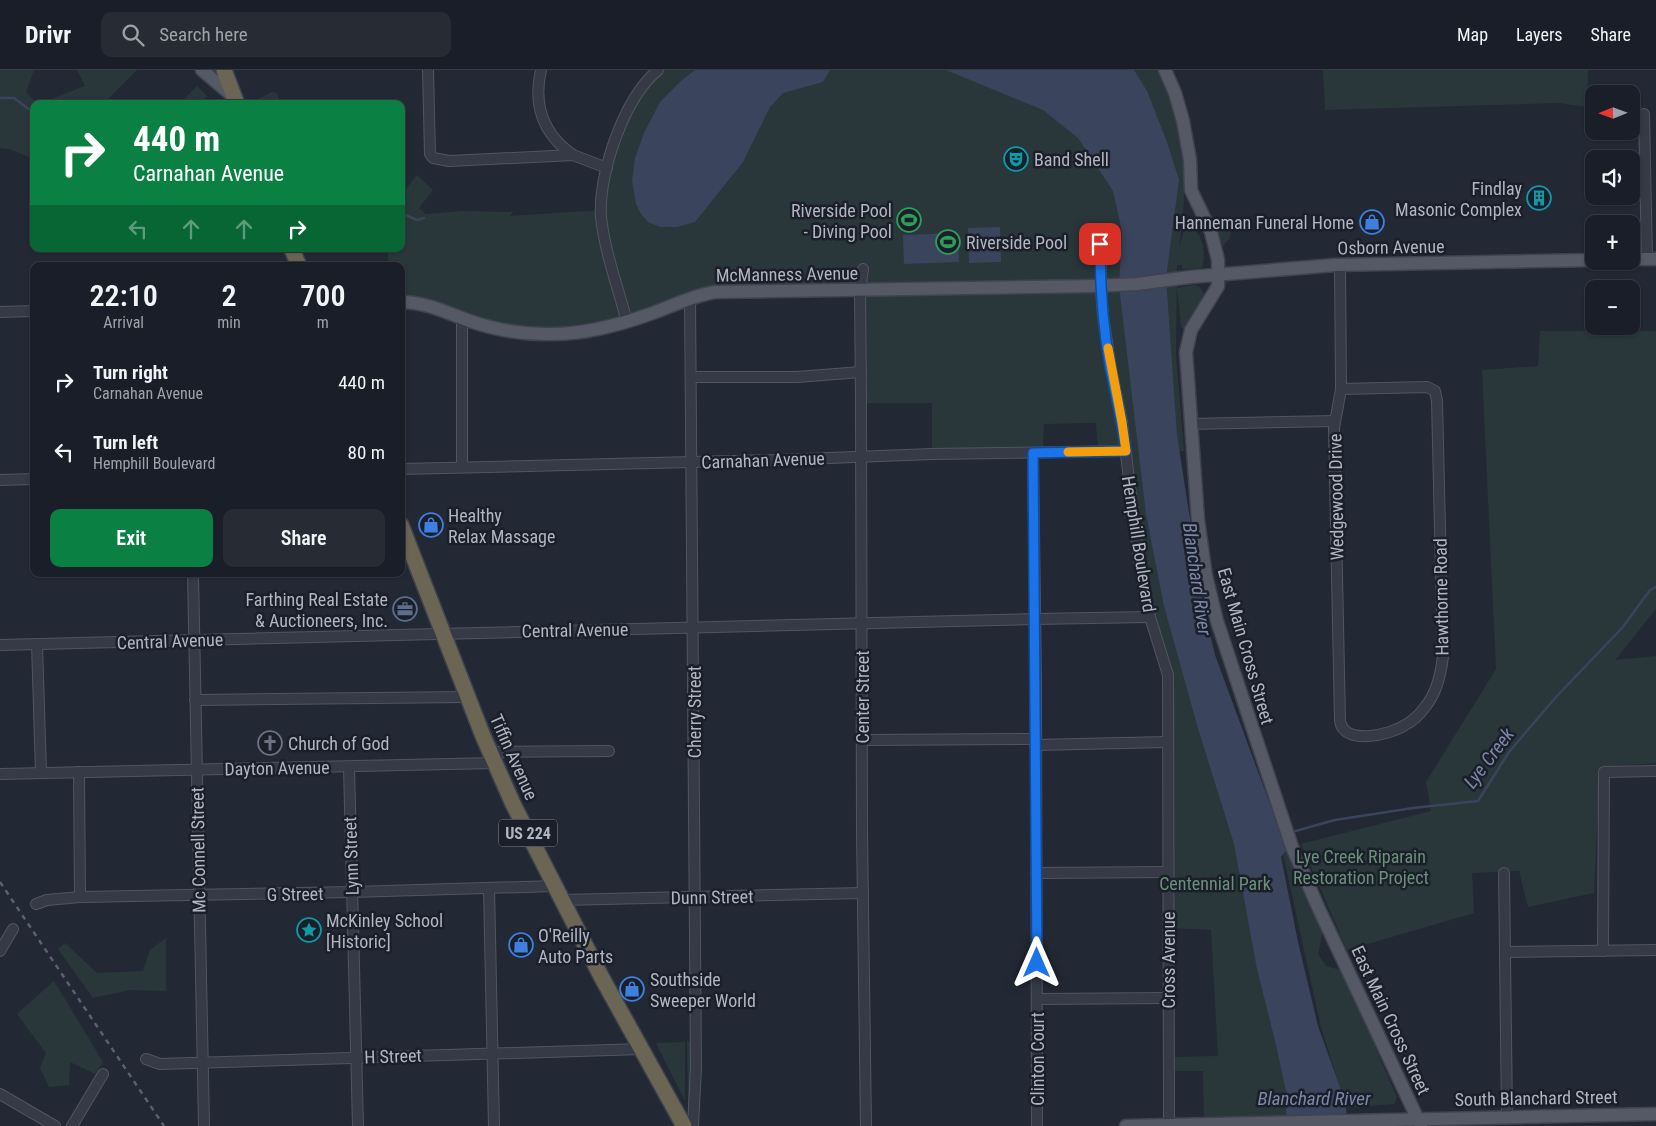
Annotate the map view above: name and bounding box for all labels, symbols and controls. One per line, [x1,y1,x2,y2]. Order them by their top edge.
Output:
search box [101,12,451,57]
text: Drivr [25,21,71,49]
icon: search [119,21,147,49]
text: Search here [159,23,248,46]
text: Map [1457,24,1488,45]
text: Layers [1516,24,1563,45]
text: Share [1591,24,1631,45]
north arrow [1585,85,1640,140]
map controls [1585,85,1640,335]
text: 440 m [133,119,220,160]
icon: right [50,120,115,185]
theatre icon: Band Shell [1003,146,1029,172]
place label: Band Shell [1034,149,1109,170]
button: sound [1585,150,1640,205]
text: Carnahan Avenue [133,161,284,186]
place label: Findlay Masonic Complex [1395,178,1522,220]
building icon: Findlay Masonic Complex [1526,185,1552,211]
place label: Riverside Pool - Diving Pool [791,200,892,242]
sports icon: Riverside Pool - Diving Pool [896,207,922,233]
shop icon: Hanneman Funeral Home [1359,209,1385,235]
place label: Hanneman Funeral Home [1175,212,1354,233]
icon: left [124,215,152,243]
icon: ahead [177,215,205,243]
icon: ahead [230,215,258,243]
icon: right [283,215,311,243]
button: + [1585,215,1640,270]
pin [1079,223,1121,265]
sports icon: Riverside Pool [935,229,961,255]
icon: arrive [1086,230,1114,258]
place label: Riverside Pool [966,232,1067,253]
street label: Osborn Avenue [1337,236,1445,258]
street label: McManness Avenue [716,262,858,286]
text: 22:10 [89,278,158,313]
text: 2 [221,278,237,313]
text: 700 [300,278,345,313]
button: − [1585,280,1640,335]
text: Arrival [103,313,144,332]
text: min [217,313,241,332]
text: m [317,313,329,332]
text: Turn right [93,361,168,384]
icon: right [50,368,78,396]
text: 440 m [338,371,385,394]
text: Carnahan Avenue [93,384,203,403]
text: Turn left [93,431,158,454]
street label: Wedgewood Drive [1324,433,1348,561]
icon: left [50,438,78,466]
text: 80 m [348,441,385,464]
street label: Carnahan Avenue [701,447,825,473]
text: Hemphill Boulevard [93,454,215,473]
street label: Hemphill Boulevard [1118,474,1160,614]
place label: Healthy Relax Massage [448,505,555,547]
button: Exit [50,509,213,567]
button: Share [223,509,385,567]
shop icon: Healthy Relax Massage [418,512,444,538]
water label: Blanchard River [1178,521,1216,637]
street label: Hawthorne Road [1429,538,1453,656]
street label: East Main Cross Street [1214,565,1278,727]
place label: Farthing Real Estate & Auctioneers, Inc. [245,589,388,631]
office icon: Farthing Real Estate & Auctioneers, Inc. [392,596,418,622]
street label: Central Avenue [522,619,628,641]
street label: Central Avenue [116,629,224,653]
street label: Center Street [852,651,873,743]
street label: Cherry Street [684,666,705,758]
street label: Tiffin Avenue [486,711,542,803]
water label: Lye Creek [1459,723,1520,793]
church icon: Church of God [257,730,283,756]
place label: Church of God [288,733,390,754]
street label: Dayton Avenue [224,757,330,779]
street label: Mc Connell Street [186,787,210,913]
street label: Lynn Street [339,816,363,896]
road number: US 224 [499,820,557,846]
park label: Lye Creek Riparain Restoration Project [1293,846,1429,888]
park label: Centennial Park [1159,873,1271,894]
street label: G Street [266,883,324,905]
street label: Dunn Street [670,886,754,908]
place label: McKinley School [Historic] [326,910,443,952]
street label: Cross Avenue [1158,912,1179,1008]
place icon: McKinley School [Historic] [296,917,322,943]
place label: O'Reilly Auto Parts [538,925,613,967]
shop icon: O'Reilly Auto Parts [508,932,534,958]
position arrow [1010,936,1062,988]
street label: East Main Cross Street [1347,942,1435,1098]
place label: Southside Sweeper World [650,969,756,1011]
shop icon: Southside Sweeper World [619,976,645,1002]
street label: Clinton Court [1027,1012,1048,1106]
street label: H Street [364,1045,422,1067]
street label: South Blanchard Street [1454,1086,1618,1110]
water label: Blanchard River [1257,1087,1371,1110]

